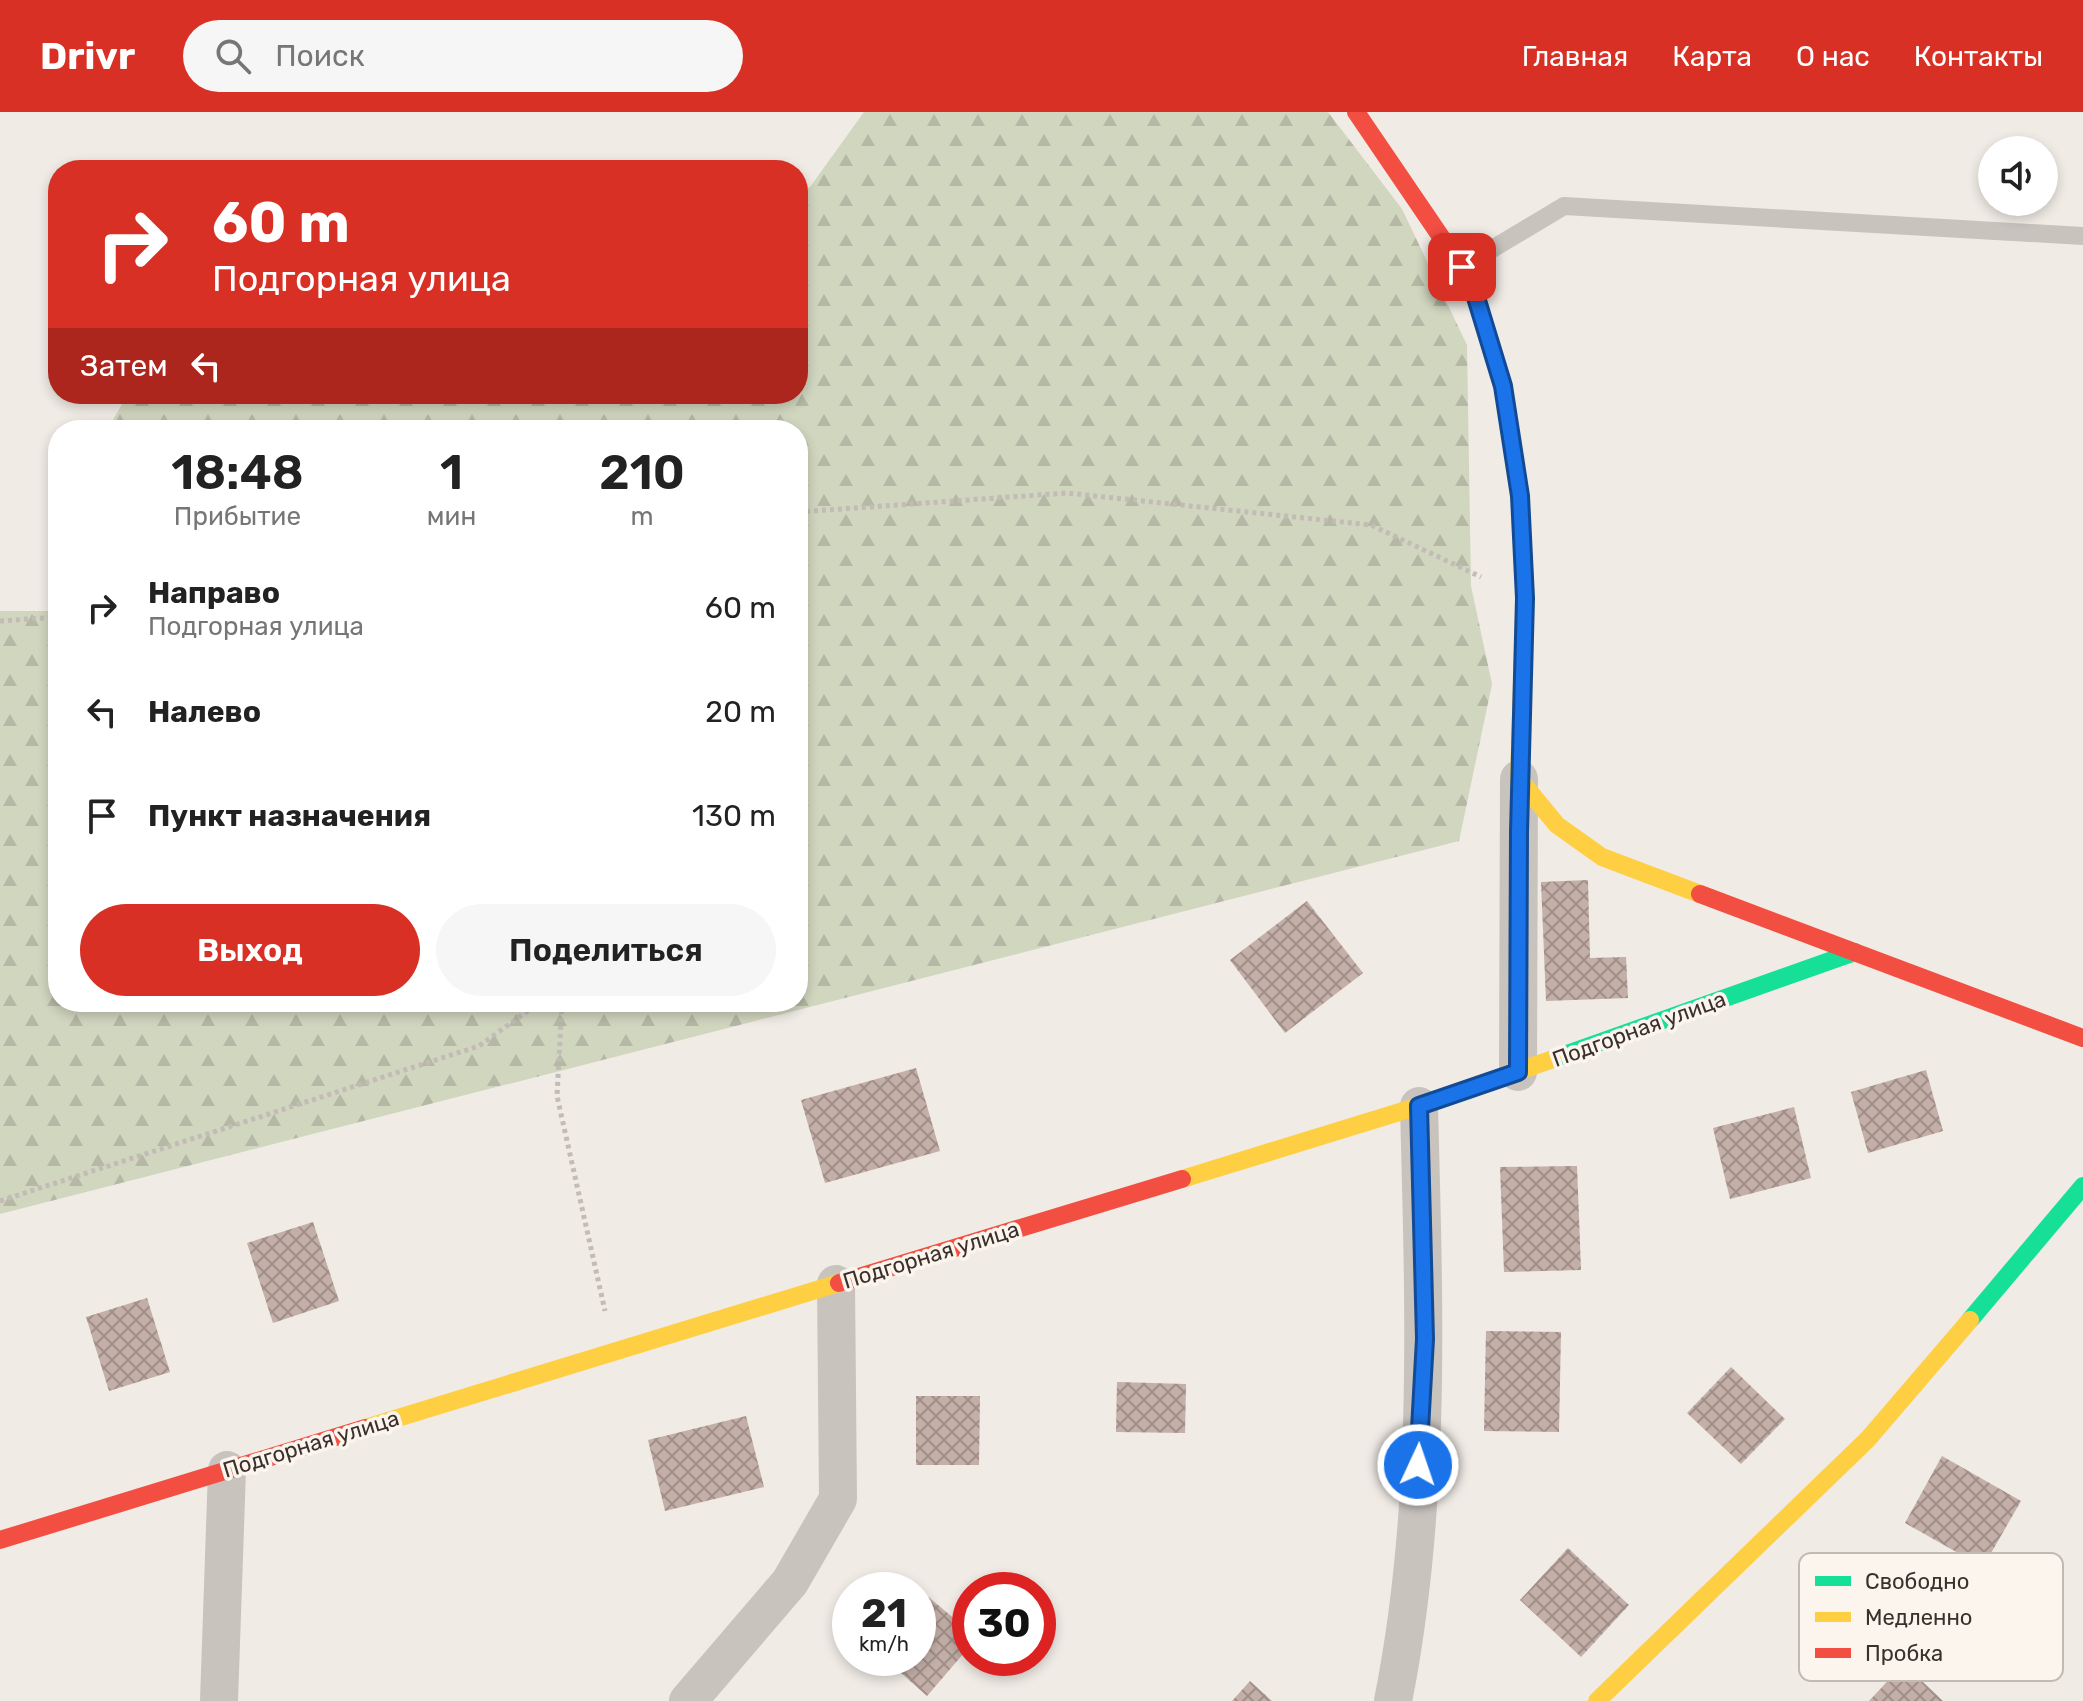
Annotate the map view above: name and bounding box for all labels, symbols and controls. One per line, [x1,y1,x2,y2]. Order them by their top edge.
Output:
search box [183,20,743,92]
text: Drivr [40,33,135,79]
icon: search [211,34,255,78]
text: Поиск [275,38,365,74]
text: Главная [1522,40,1628,73]
text: Карта [1672,40,1752,73]
text: О нас [1796,40,1870,73]
text: Контакты [1914,40,2043,73]
map controls [1978,136,2058,216]
button: sound [1978,136,2058,216]
text: 60 m [212,190,350,256]
icon: right [80,192,184,296]
pin [1428,233,1496,301]
icon: arrive [1440,245,1484,289]
text: Подгорная улица [212,257,511,300]
icon: left [184,344,228,388]
text: Затем [80,348,168,384]
text: 18:48 [171,444,304,501]
text: 1 [440,444,463,501]
text: 210 [599,444,685,501]
text: Прибытие [174,501,301,532]
text: мин [427,501,476,532]
text: m [631,501,654,532]
text: Направо [148,575,280,611]
icon: right [80,586,124,630]
text: 60 m [705,590,776,626]
text: Подгорная улица [148,611,364,642]
icon: left [80,690,124,734]
text: Налево [148,694,261,730]
text: 20 m [705,694,776,730]
icon: arrive [80,794,124,838]
text: Пункт назначения [148,798,431,834]
text: 130 m [692,798,776,834]
button: Выход [80,904,420,996]
button: Поделиться [436,904,776,996]
street label: Подгорная улица [1549,985,1729,1073]
street label: Подгорная улица [840,1215,1022,1295]
street label: Подгорная улица [220,1404,402,1484]
position arrow [1376,1423,1460,1507]
legend [1799,1553,2063,1681]
text: Свободно [1865,1568,1969,1595]
speed limit sign: 30 [952,1572,1056,1676]
text: 21 [861,1590,907,1637]
text: Медленно [1865,1604,1973,1631]
text: km/h [859,1632,909,1656]
text: Пробка [1865,1640,1943,1667]

